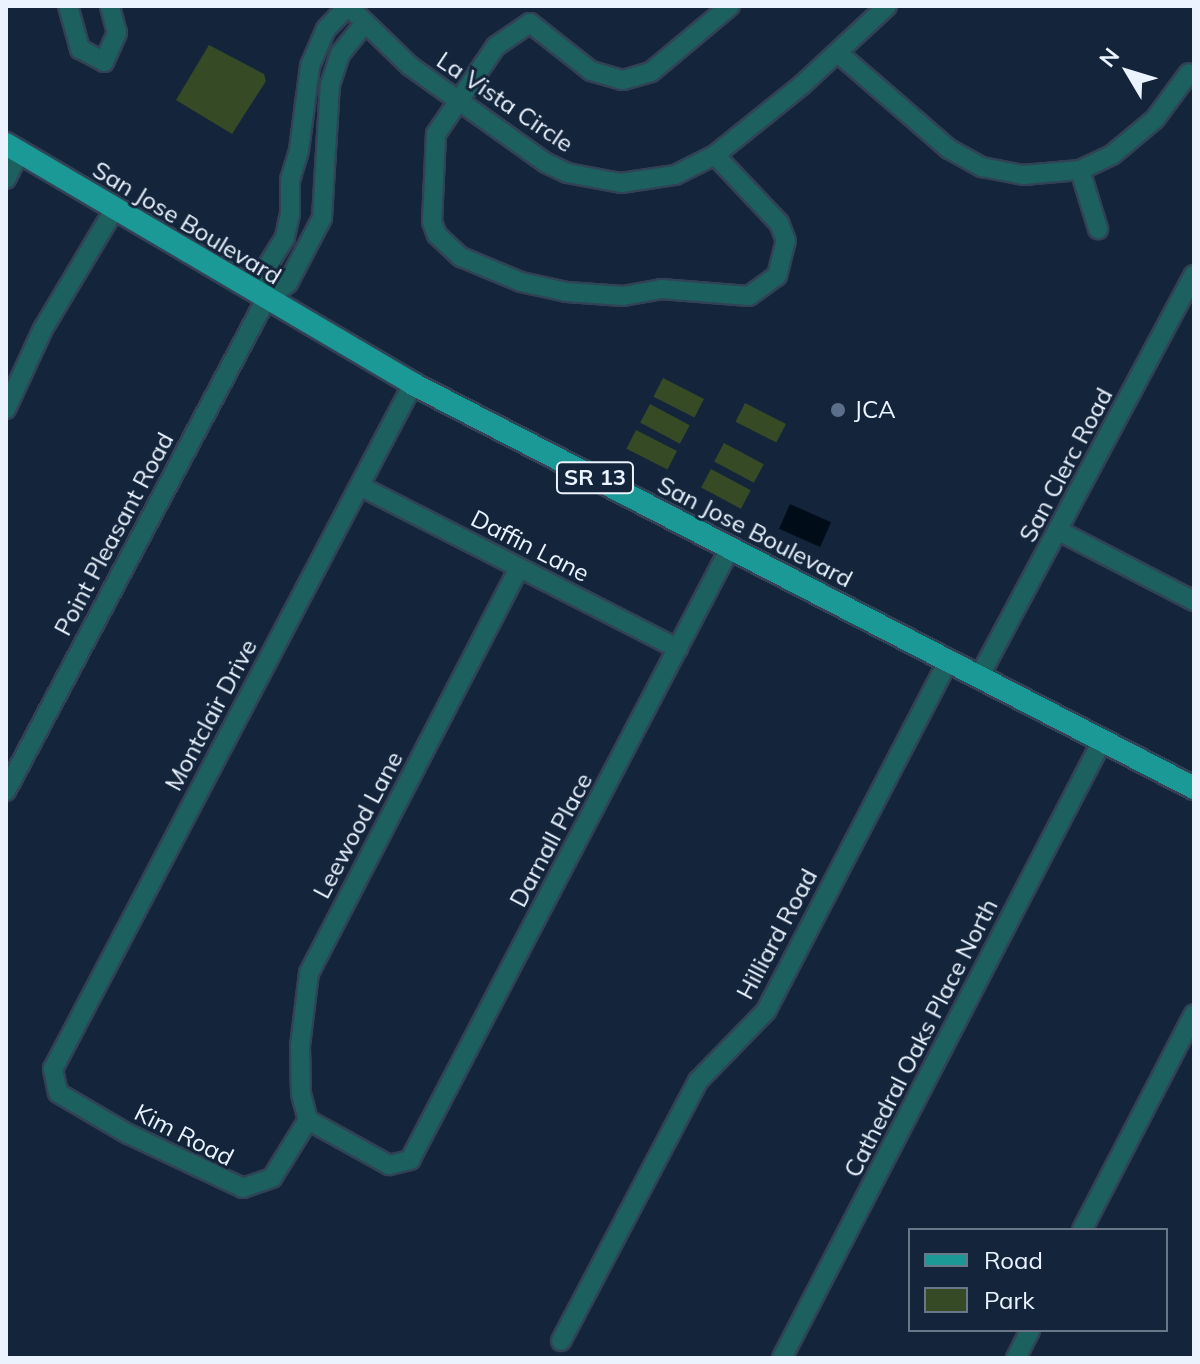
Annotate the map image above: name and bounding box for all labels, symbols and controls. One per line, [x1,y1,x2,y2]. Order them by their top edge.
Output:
north arrow [1088,32,1168,112]
text: N [1093,42,1125,72]
street label: La Vista Circle [431,46,579,158]
street label: San Jose Boulevard [88,155,286,291]
street label: San Clerc Road [1013,383,1119,547]
place label: JCA [854,396,896,424]
marker: JCA [829,401,847,419]
street label: Point Pleasant Road [48,428,180,640]
road number: SR 13 [555,460,635,496]
street label: San Jose Boulevard [653,470,857,594]
street label: Daffin Lane [466,504,594,588]
street label: Montclair Drive [159,634,263,796]
street label: Leewood Lane [307,747,409,903]
street label: Darnall Place [504,768,598,912]
street label: Hilliard Road [731,864,823,1004]
street label: Cathedral Oaks Place North [838,894,1004,1182]
street label: Kim Road [130,1098,238,1172]
legend [908,1228,1168,1332]
text: Road [984,1245,1043,1275]
text: Park [984,1285,1035,1315]

